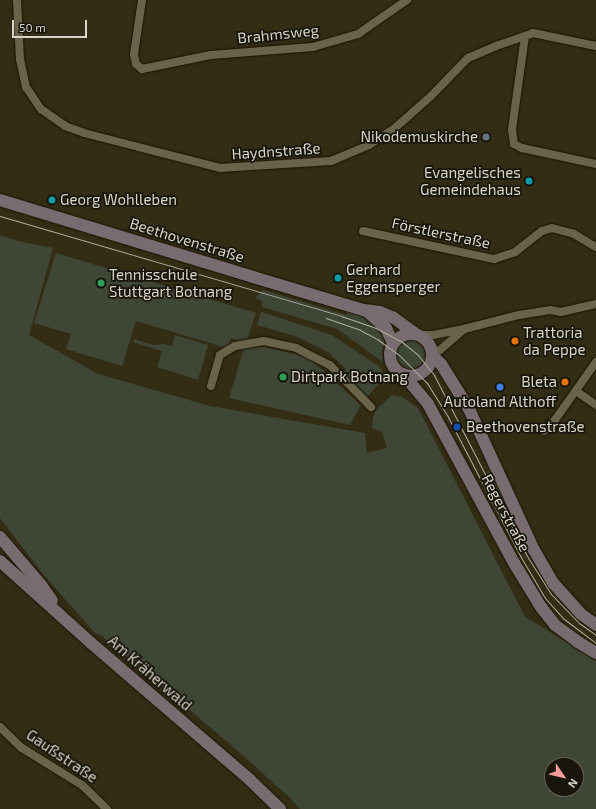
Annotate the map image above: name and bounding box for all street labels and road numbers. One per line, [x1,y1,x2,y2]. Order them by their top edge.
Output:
street label: Brahmsweg [236,21,320,47]
street label: Haydnstraße [231,139,321,163]
street label: Beethovenstraße [128,214,246,266]
street label: Förstlerstraße [390,214,492,252]
street label: Regerstraße [478,471,534,555]
street label: Am Kräherwald [104,632,196,714]
street label: Gaußstraße [23,726,101,786]

